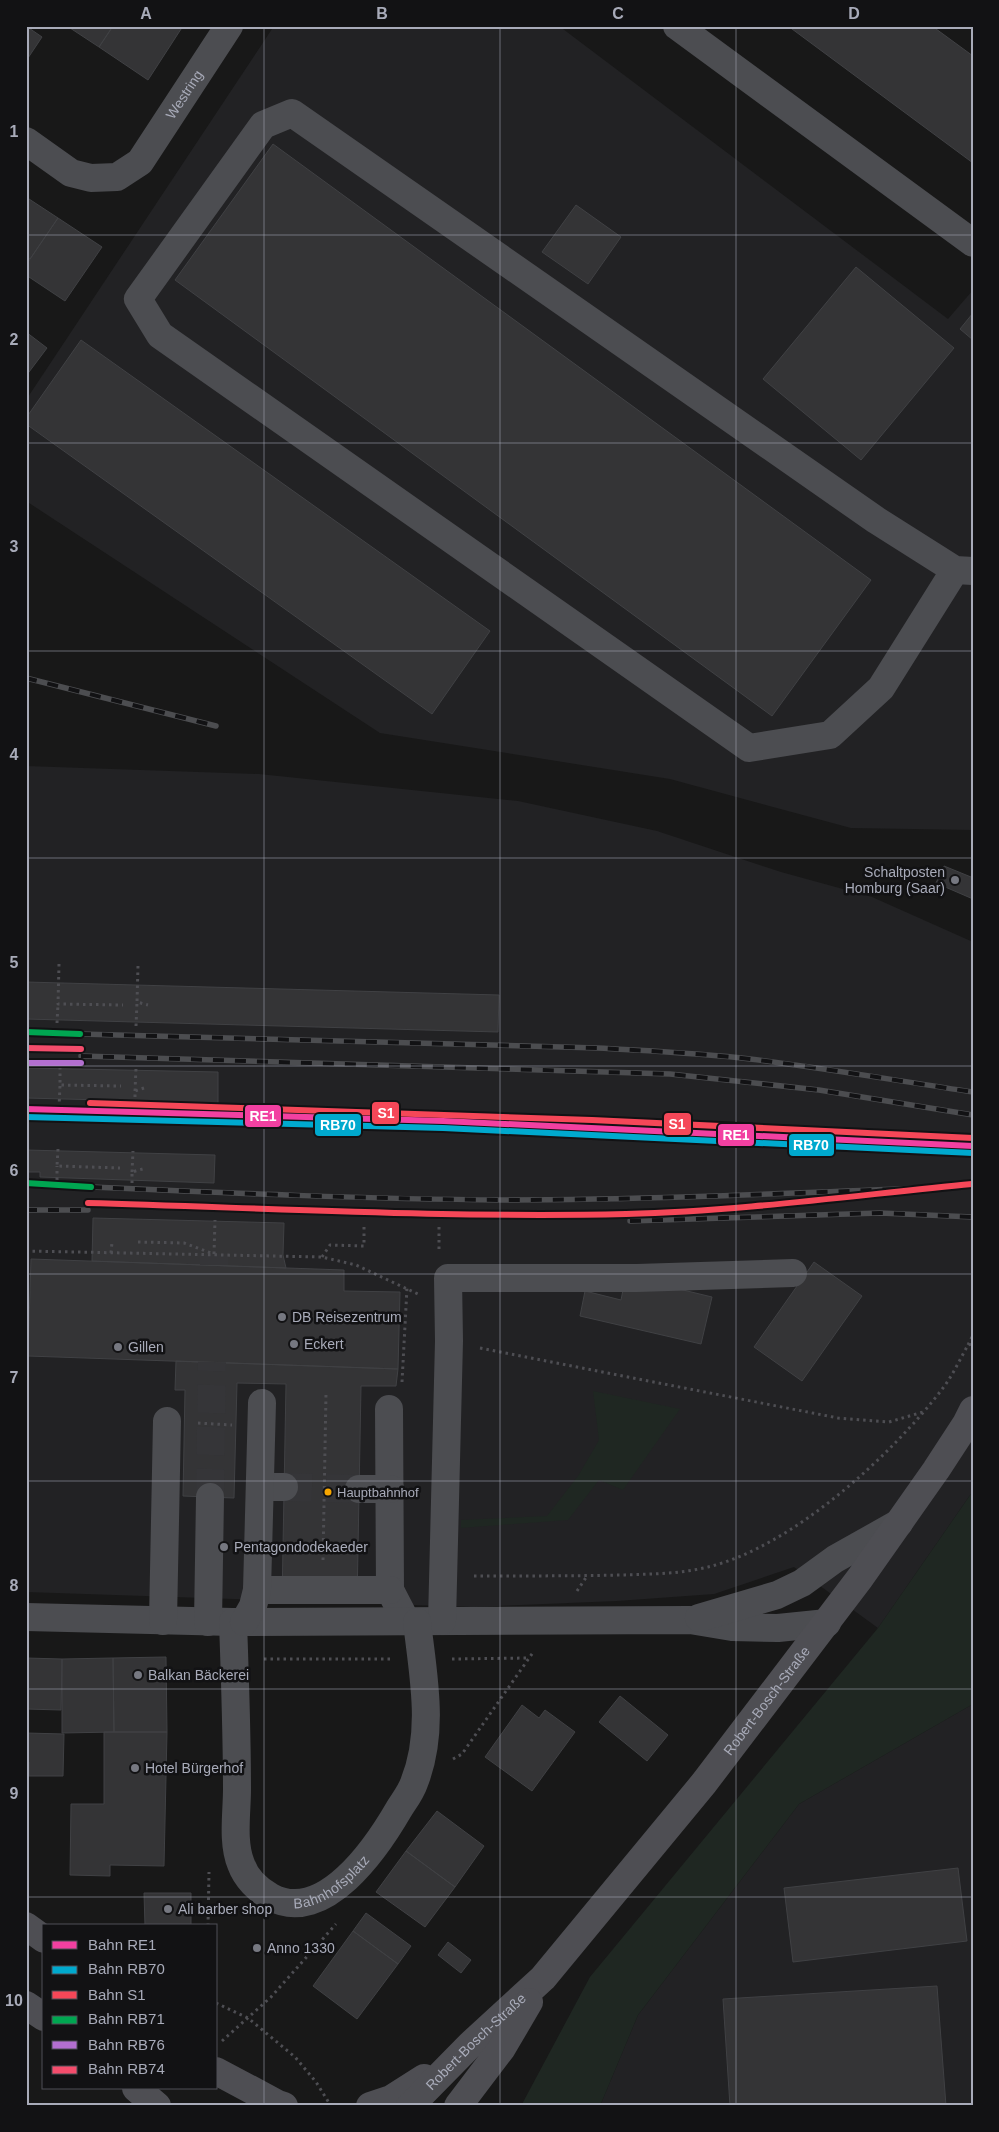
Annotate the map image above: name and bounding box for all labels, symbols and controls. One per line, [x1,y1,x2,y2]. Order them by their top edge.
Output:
text: A [140,5,152,22]
text: B [376,5,388,22]
text: C [612,5,624,22]
text: D [848,5,860,22]
street label: Westring [162,67,206,122]
text: 1 [10,123,19,140]
text: 2 [10,331,19,348]
text: 3 [10,538,19,555]
text: 4 [10,746,19,763]
place label: Schaltposten Homburg (Saar) [845,864,945,896]
marker: Schaltposten Homburg (Saar) [949,874,961,886]
text: 5 [10,954,19,971]
line badge: S1 [371,1101,400,1125]
line badge: RE1 [244,1104,282,1128]
text: S1 [377,1105,395,1121]
text: RE1 [249,1108,277,1124]
line badge: S1 [663,1112,692,1136]
line badge: RB70 [314,1113,362,1137]
text: S1 [668,1116,686,1132]
text: RB70 [320,1117,356,1133]
line badge: RE1 [717,1123,755,1147]
text: RE1 [722,1127,750,1143]
line badge: RB70 [788,1133,835,1157]
text: RB70 [793,1137,829,1153]
text: 6 [10,1162,19,1179]
place label: DB Reisezentrum [292,1309,402,1325]
marker: DB Reisezentrum [276,1311,288,1323]
place label: Eckert [304,1336,344,1352]
marker: Eckert [288,1338,300,1350]
place label: Gillen [128,1339,164,1355]
marker: Gillen [112,1341,124,1353]
text: 7 [10,1369,19,1386]
place label: Hauptbahnhof [337,1485,419,1500]
marker: Hauptbahnhof [323,1487,333,1497]
place label: Pentagondodekaeder [234,1539,368,1555]
marker: Pentagondodekaeder [218,1541,230,1553]
text: 8 [10,1577,19,1594]
street label: Robert-Bosch-Straße [720,1643,813,1758]
place label: Balkan Bäckerei [148,1667,249,1683]
marker: Balkan Bäckerei [132,1669,144,1681]
place label: Hotel Bürgerhof [145,1760,243,1776]
marker: Hotel Bürgerhof [129,1762,141,1774]
text: 9 [10,1785,19,1802]
street label: Bahnhofsplatz [293,1852,372,1911]
place label: Ali barber shop [178,1901,272,1917]
marker: Ali barber shop [162,1903,174,1915]
legend [42,1924,218,2090]
text: Bahn RE1 [88,1936,156,1953]
place label: Anno 1330 [267,1940,335,1956]
marker: Anno 1330 [251,1942,263,1954]
text: Bahn RB70 [88,1960,165,1977]
text: Bahn S1 [88,1986,146,2003]
street label: Robert-Bosch-Straße [422,1990,529,2093]
text: 10 [5,1992,23,2009]
text: Bahn RB71 [88,2010,165,2027]
text: Bahn RB76 [88,2036,165,2053]
text: Bahn RB74 [88,2060,165,2077]

